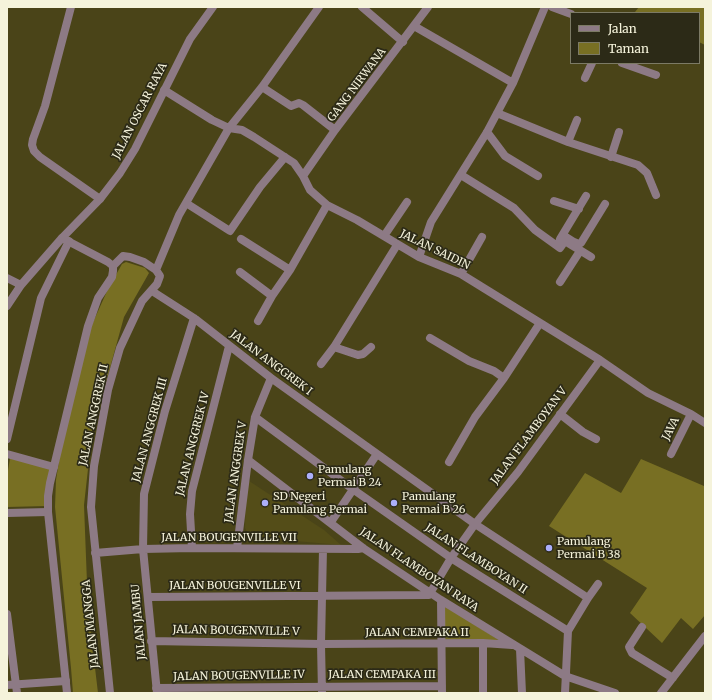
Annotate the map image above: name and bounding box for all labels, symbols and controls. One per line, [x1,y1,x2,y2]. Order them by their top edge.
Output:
legend [570,12,700,64]
text: Jalan [608,21,637,36]
text: Taman [608,41,649,56]
street label: GANG NIRWANA [325,46,389,124]
street label: JALAN OSCAR RAYA [110,61,170,161]
street label: JALAN SAIDIN [398,227,472,273]
street label: JALAN ANGGREK I [227,328,315,398]
street label: JALAN ANGGREK II [77,363,111,467]
street label: JALAN ANGGREK III [130,376,170,484]
street label: JALAN FLAMBOYAN V [488,385,570,487]
street label: JALAN ANGGREK IV [174,391,212,497]
street label: JAVA [660,415,682,443]
street label: JALAN ANGGREK V [222,420,250,524]
place label: Pamulang Permai B 24 [318,463,382,489]
marker: Pamulang Permai B 24 [305,471,315,481]
place label: SD Negeri Pamulang Permai [273,490,367,516]
place label: Pamulang Permai B 26 [402,490,466,516]
marker: SD Negeri Pamulang Permai [260,498,270,508]
marker: Pamulang Permai B 26 [389,498,399,508]
street label: JALAN FLAMBOYAN II [422,521,530,597]
street label: JALAN FLAMBOYAN RAYA [357,525,481,615]
street label: JALAN BOUGENVILLE VII [161,531,297,545]
place label: Pamulang Permai B 38 [557,535,620,561]
marker: Pamulang Permai B 38 [544,543,554,553]
street label: JALAN MANGGA [80,579,102,669]
street label: JALAN BOUGENVILLE VI [169,579,301,593]
street label: JALAN JAMBU [129,584,149,660]
street label: JALAN BOUGENVILLE V [172,623,300,639]
street label: JALAN CEMPAKA II [365,626,469,640]
street label: JALAN BOUGENVILLE IV [173,668,305,684]
street label: JALAN CEMPAKA III [328,668,436,682]

